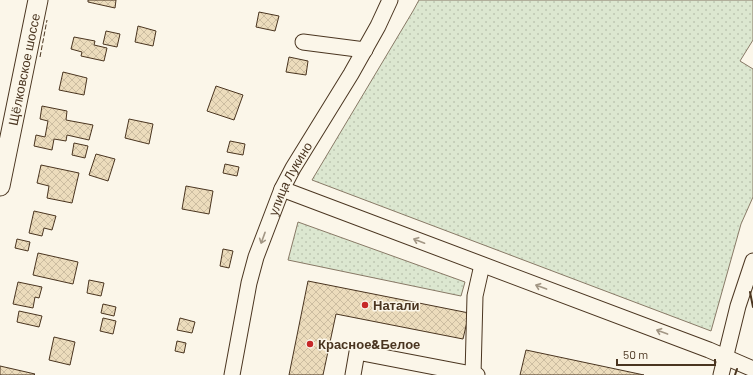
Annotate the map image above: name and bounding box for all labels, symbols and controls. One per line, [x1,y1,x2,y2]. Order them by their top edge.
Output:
street label: Щёлковское шоссе [5,12,43,127]
street label: улица Лукино [265,139,315,218]
one-way arrow [258,232,266,244]
one-way arrow [413,236,425,244]
one-way arrow [535,282,547,290]
place label: Натали [373,297,419,313]
marker: Натали [360,300,370,310]
one-way arrow [657,328,669,336]
place label: Красное&Белое [318,336,420,352]
marker: Красное&Белое [305,339,315,349]
scale bar [617,341,715,367]
text: 50 m [623,347,648,361]

